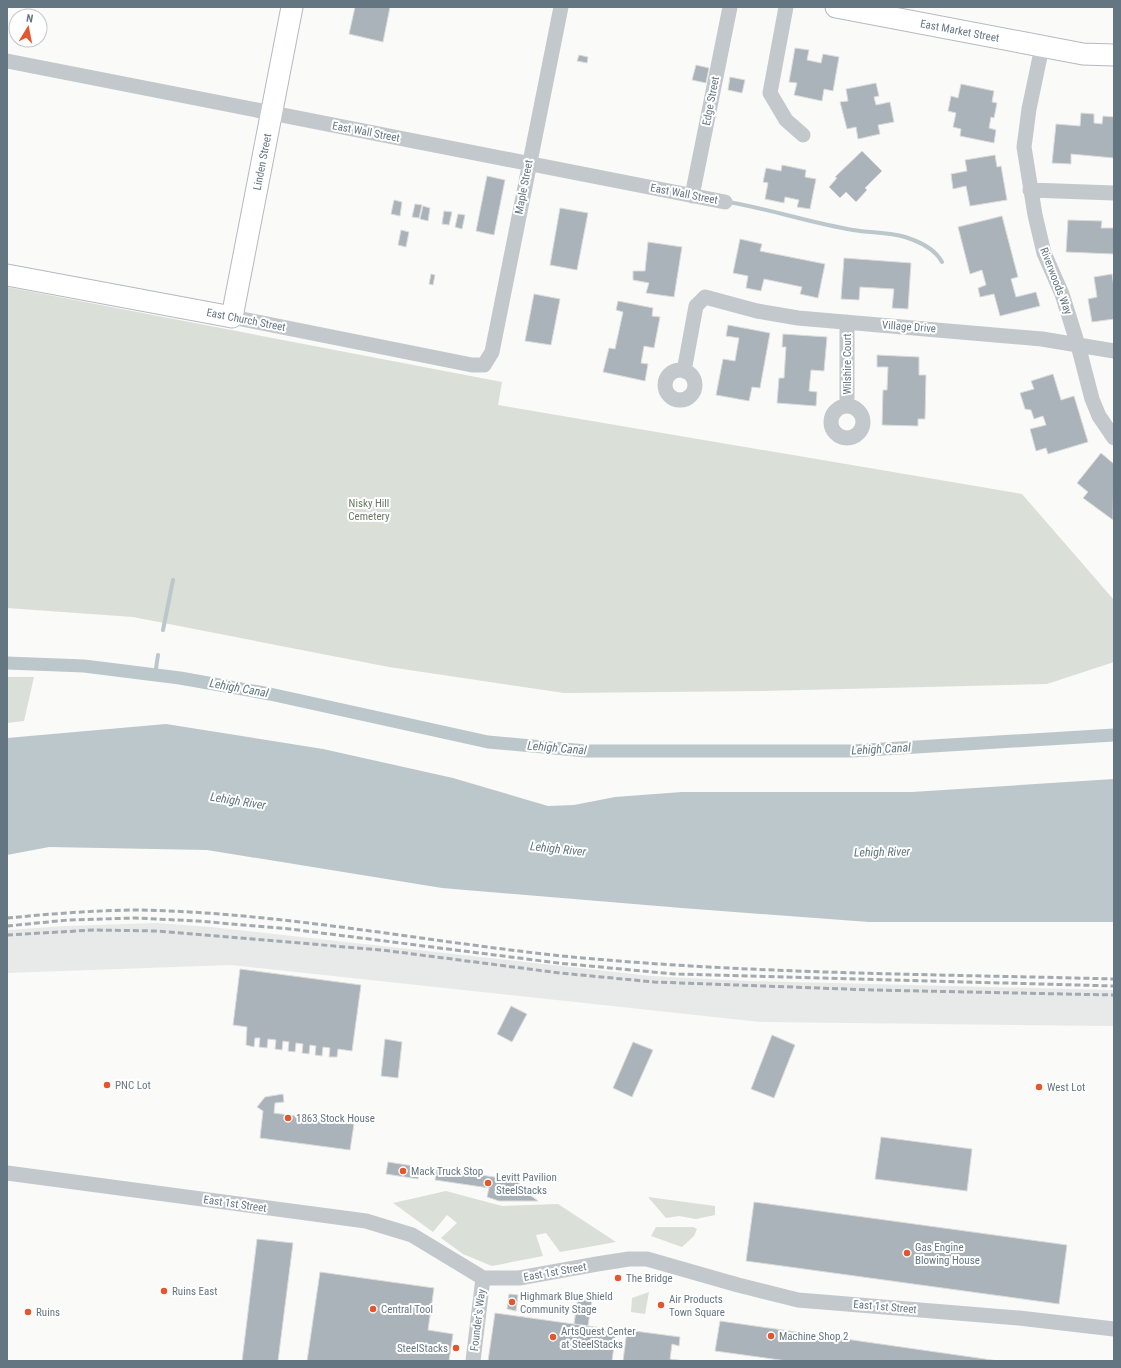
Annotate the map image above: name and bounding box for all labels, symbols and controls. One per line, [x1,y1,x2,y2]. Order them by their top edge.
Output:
north arrow [8,8,48,48]
text: N [25,12,34,26]
street label: East Market Street [919,17,1000,44]
street label: Edge Street [700,75,722,127]
street label: East Wall Street [331,119,401,145]
street label: Linden Street [250,132,274,191]
street label: Maple Street [512,159,536,215]
street label: East Wall Street [649,181,719,207]
street label: Riverwoods Way [1037,246,1075,317]
street label: East Church Street [205,306,287,334]
street label: Village Drive [882,319,936,335]
street label: Wilshire Court [841,333,854,395]
park label: Nisky Hill Cemetery [348,497,390,523]
water label: Lehigh Canal [209,676,270,700]
water label: Lehigh Canal [527,738,588,758]
water label: Lehigh Canal [851,740,911,758]
water label: Lehigh River [209,790,267,812]
water label: Lehigh River [529,839,587,859]
water label: Lehigh River [854,845,911,859]
place label: PNC Lot [115,1079,151,1092]
marker: PNC Lot [102,1080,112,1090]
place label: West Lot [1047,1081,1085,1094]
marker: West Lot [1034,1082,1044,1092]
place label: 1863 Stock House [296,1112,375,1125]
marker: 1863 Stock House [283,1113,293,1123]
place label: Mack Truck Stop [411,1165,483,1178]
marker: Mack Truck Stop [398,1166,408,1176]
place label: Levitt Pavilion SteelStacks [496,1171,557,1197]
marker: Levitt Pavilion SteelStacks [483,1178,493,1188]
street label: East 1st Street [203,1193,267,1215]
place label: Gas Engine Blowing House [915,1241,980,1267]
marker: Gas Engine Blowing House [902,1248,912,1258]
street label: East 1st Street [523,1260,587,1284]
place label: The Bridge [626,1272,673,1285]
marker: The Bridge [613,1273,623,1283]
place label: Ruins East [172,1285,218,1298]
marker: Ruins East [159,1286,169,1296]
street label: Founder's Way [468,1288,488,1352]
place label: Highmark Blue Shield Community Stage [520,1290,613,1316]
place label: Air Products Town Square [669,1293,725,1319]
marker: Highmark Blue Shield Community Stage [507,1297,517,1307]
street label: East 1st Street [853,1298,917,1316]
marker: Air Products Town Square [656,1300,666,1310]
place label: Central Tool [381,1303,433,1316]
marker: Central Tool [368,1304,378,1314]
place label: Ruins [36,1306,60,1319]
marker: Ruins [23,1307,33,1317]
place label: ArtsQuest Center at SteelStacks [561,1325,636,1351]
place label: Machine Shop 2 [779,1330,848,1343]
marker: Machine Shop 2 [766,1331,776,1341]
marker: ArtsQuest Center at SteelStacks [548,1332,558,1342]
place label: SteelStacks [397,1342,448,1355]
marker: SteelStacks [451,1343,461,1353]

